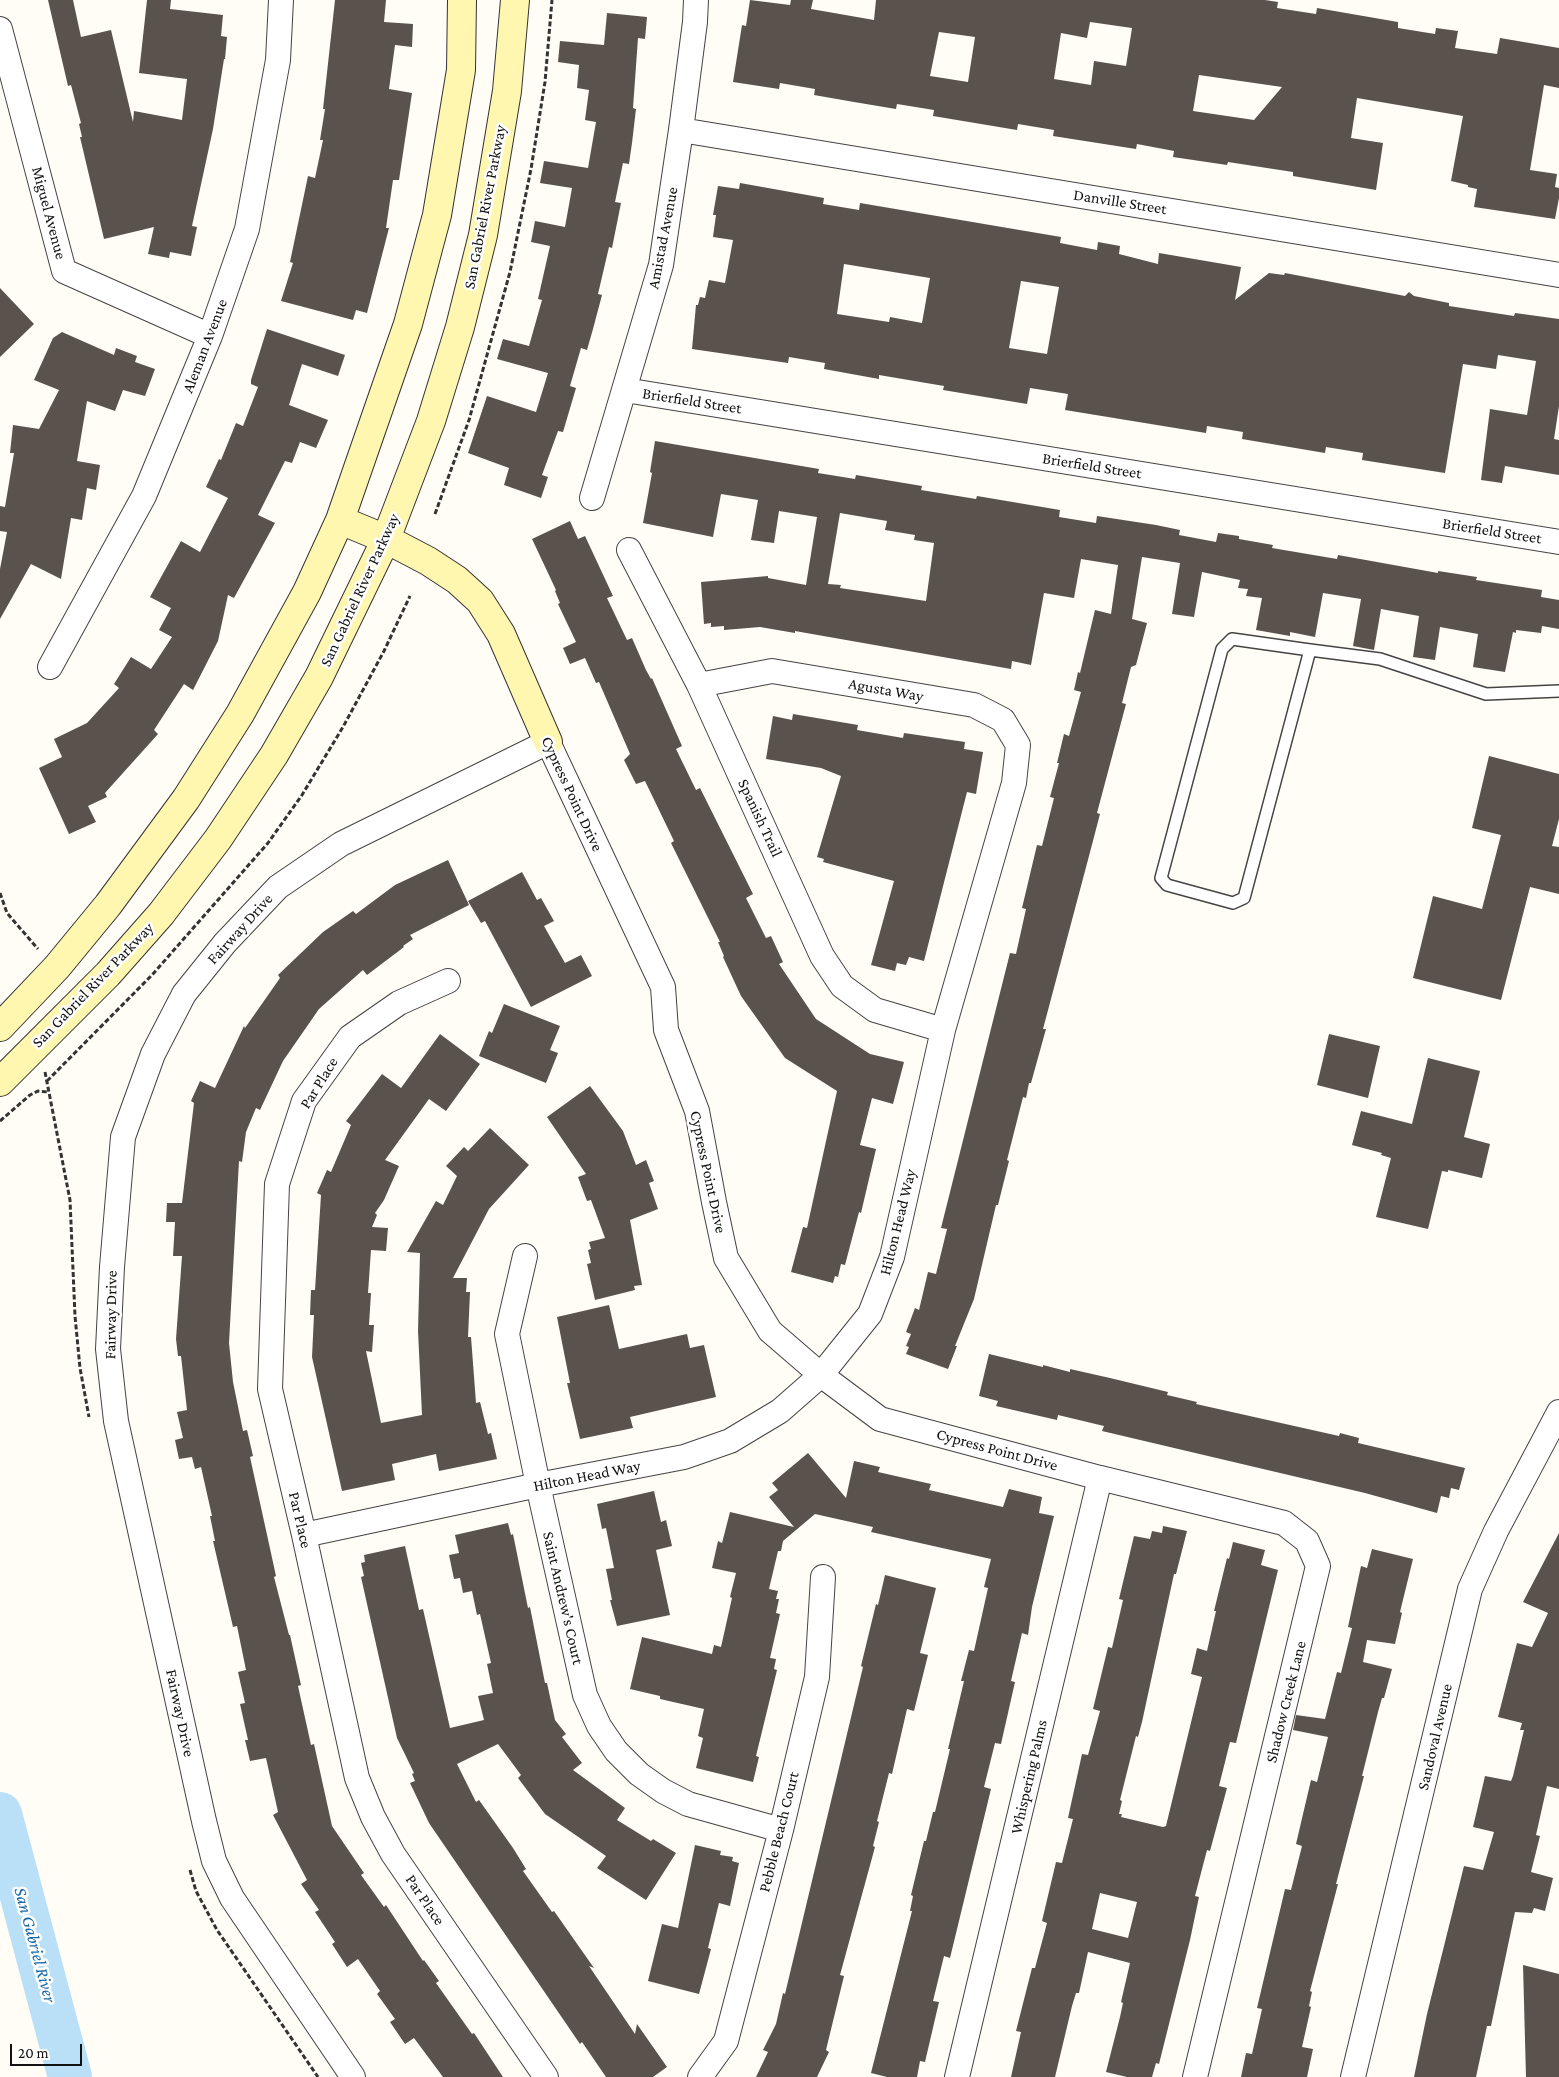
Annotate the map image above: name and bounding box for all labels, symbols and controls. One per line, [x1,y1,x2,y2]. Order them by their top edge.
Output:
street label: San Gabriel River Parkway [460,123,510,291]
street label: Miguel Avenue [27,165,71,261]
street label: Amistad Avenue [644,185,682,291]
street label: Danville Street [1072,185,1168,219]
street label: Aleman Avenue [178,296,232,396]
street label: Brierfield Street [641,384,743,418]
street label: Brierfield Street [1041,449,1143,483]
street label: San Gabriel River Parkway [316,510,404,670]
street label: Brierfield Street [1441,514,1543,548]
street label: Agusta Way [847,674,925,706]
street label: Cypress Point Drive [537,733,607,855]
street label: Spanish Trail [734,776,786,860]
street label: Fairway Drive [203,890,277,968]
street label: San Gabriel River Parkway [28,918,158,1052]
street label: Par Place [296,1054,342,1112]
street label: Cypress Point Drive [686,1109,730,1235]
street label: Hilton Head Way [876,1167,920,1277]
street label: Fairway Drive [101,1270,121,1360]
street label: Cypress Point Drive [934,1425,1060,1475]
street label: Hilton Head Way [532,1456,642,1496]
street label: Par Place [284,1490,316,1550]
street label: Saint Andrew's Court [538,1530,588,1666]
street label: Shadow Creek Lane [1262,1639,1310,1765]
street label: Fairway Drive [161,1667,199,1759]
street label: Sandoval Avenue [1413,1682,1457,1792]
street label: Whispering Palms [1006,1718,1052,1836]
street label: Pebble Beach Court [755,1770,803,1894]
street label: Par Place [401,1871,449,1929]
water label: San Gabriel River [9,1885,61,2005]
scale bar [12,2034,85,2066]
text: 20 m [18,2045,49,2061]

